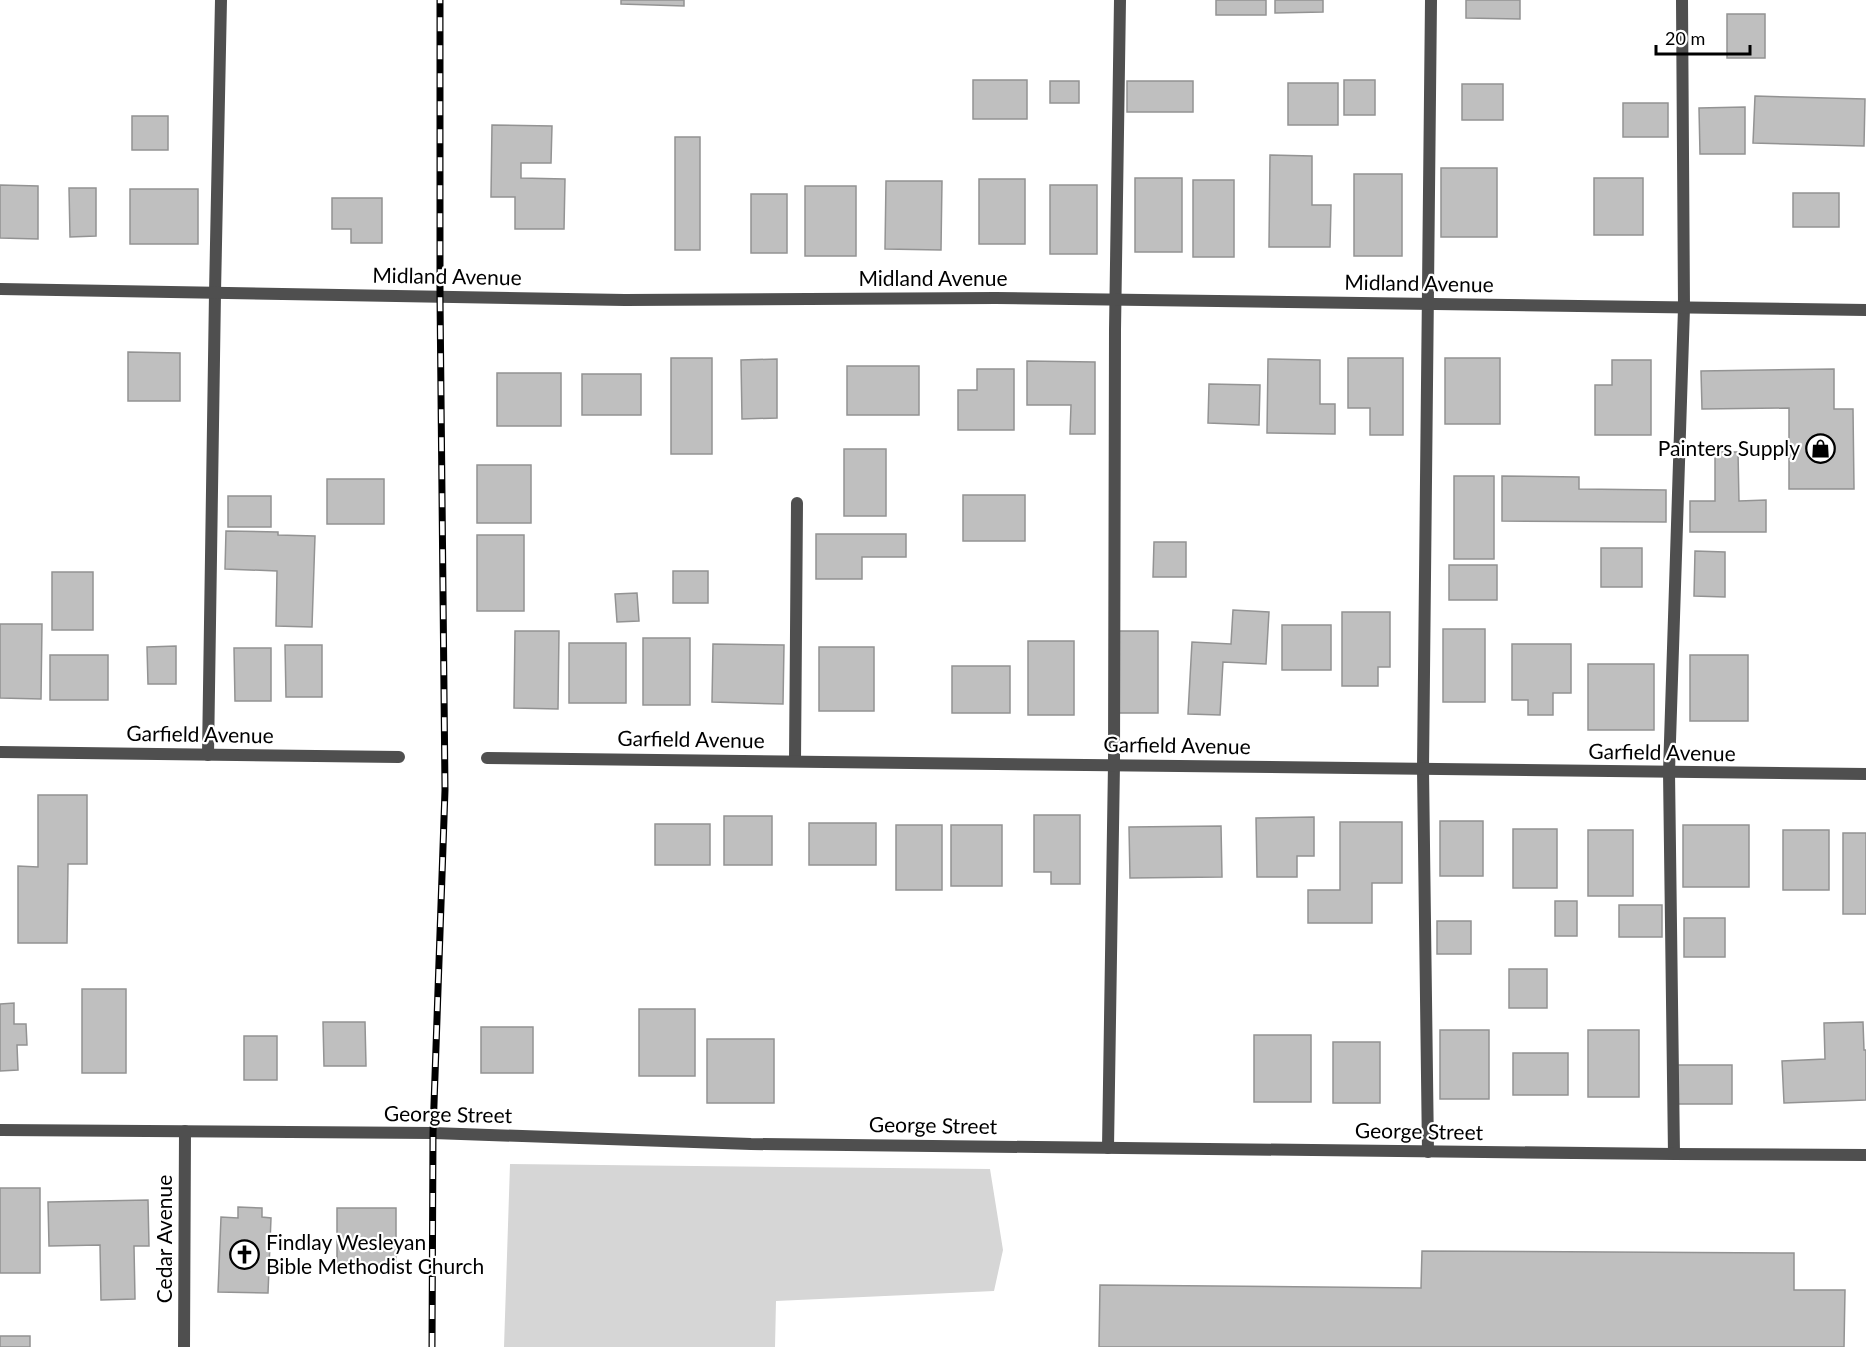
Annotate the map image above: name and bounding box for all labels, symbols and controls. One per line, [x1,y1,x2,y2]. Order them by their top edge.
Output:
scale bar [1656,18,1750,56]
text: 20 m [1665,27,1705,49]
street label: Midland Avenue [372,262,522,289]
street label: Midland Avenue [858,265,1008,290]
street label: Midland Avenue [1344,269,1494,296]
shop icon: Painters Supply [1805,433,1837,465]
place label: Painters Supply [1658,435,1800,460]
street label: Garfield Avenue [126,720,274,747]
street label: Garfield Avenue [617,725,765,752]
street label: Garfield Avenue [1103,731,1251,758]
street label: Garfield Avenue [1588,738,1736,765]
street label: George Street [384,1100,513,1127]
street label: George Street [869,1111,998,1138]
street label: George Street [1355,1117,1484,1144]
street label: Cedar Avenue [151,1175,176,1303]
place label: Findlay Wesleyan Bible Methodist Church [266,1229,484,1278]
church icon: Findlay Wesleyan Bible Methodist Church [229,1239,261,1271]

